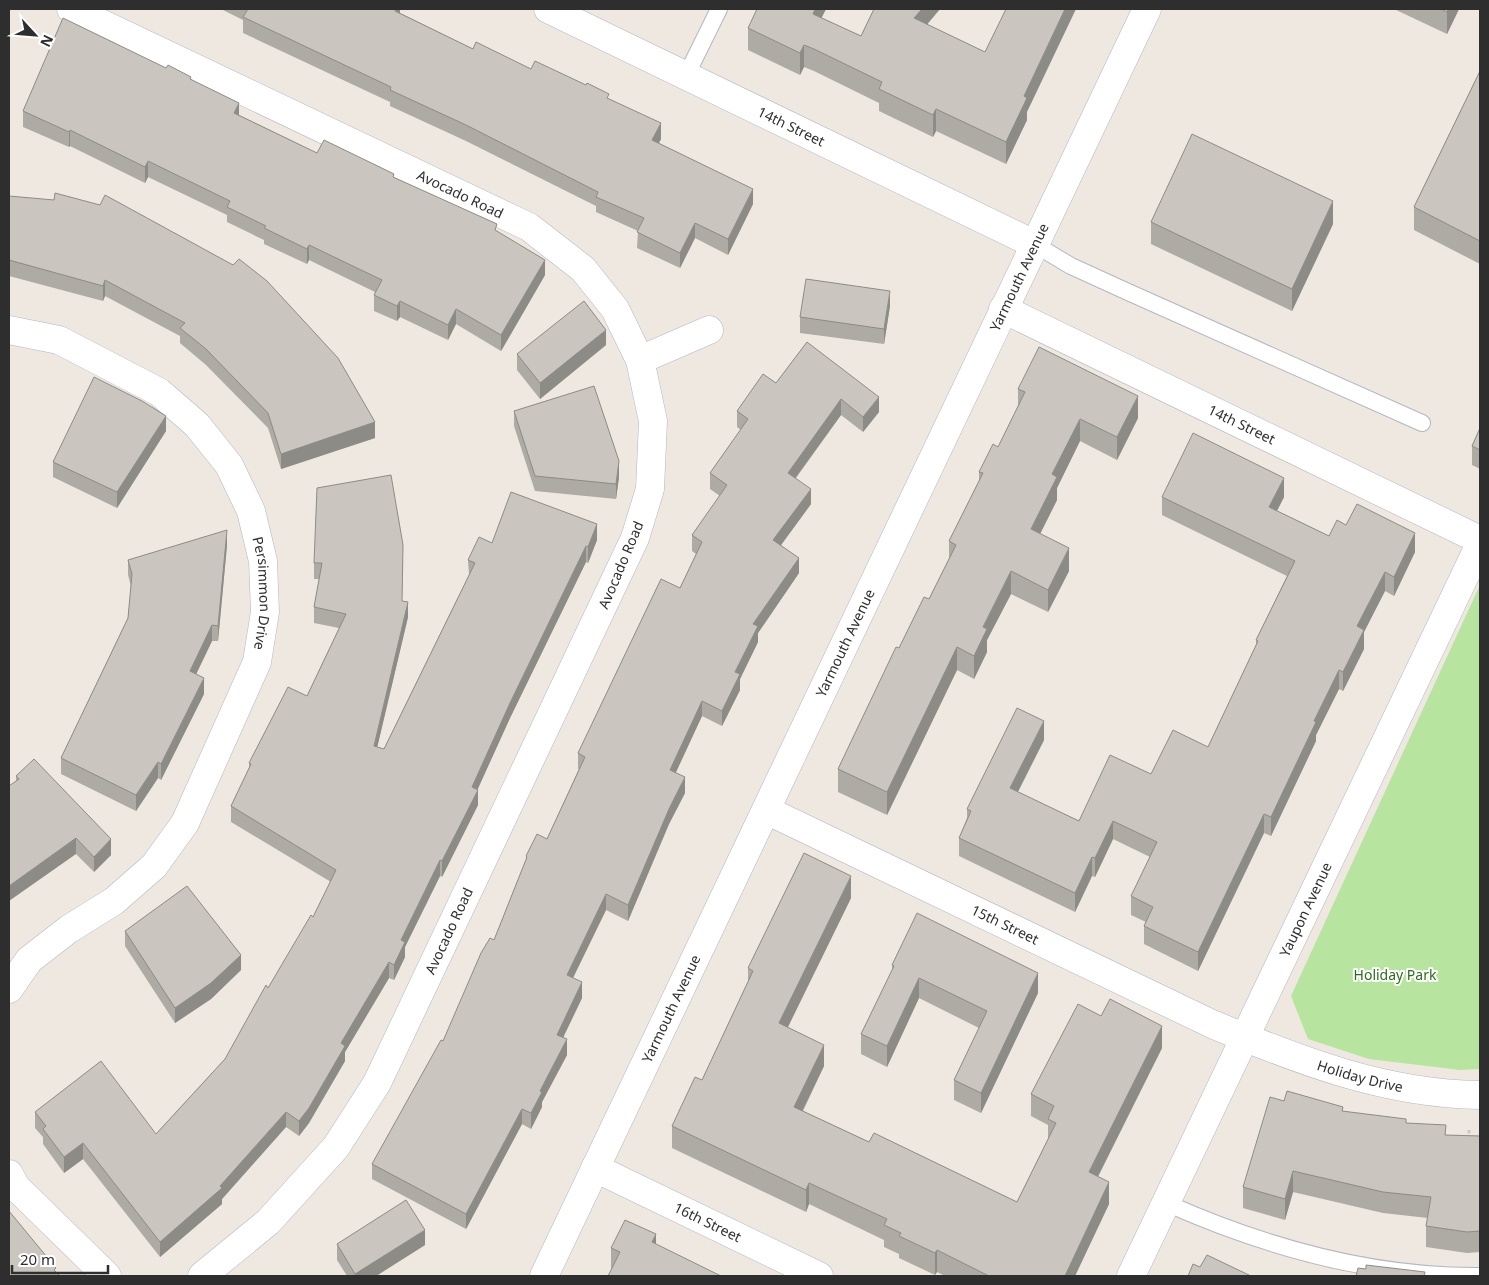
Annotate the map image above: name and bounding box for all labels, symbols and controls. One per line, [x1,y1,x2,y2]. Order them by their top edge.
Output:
north arrow [10,10,60,60]
text: N [36,32,58,50]
street label: 14th Street [755,102,828,150]
street label: Avocado Road [414,165,507,222]
street label: Yarmouth Avenue [985,220,1053,334]
street label: 14th Street [1205,400,1279,448]
street label: Avocado Road [594,518,648,612]
street label: Persimmon Drive [248,535,275,652]
street label: Yarmouth Avenue [811,586,879,700]
street label: Yaupon Avenue [1275,859,1336,960]
street label: Avocado Road [420,884,477,977]
street label: 15th Street [968,900,1042,948]
street label: Yarmouth Avenue [637,951,705,1066]
park label: Holiday Park [1354,965,1437,984]
street label: Holiday Drive [1315,1055,1405,1096]
street label: 16th Street [671,1198,745,1246]
scale bar [12,1242,109,1274]
text: 20 m [20,1249,55,1269]

